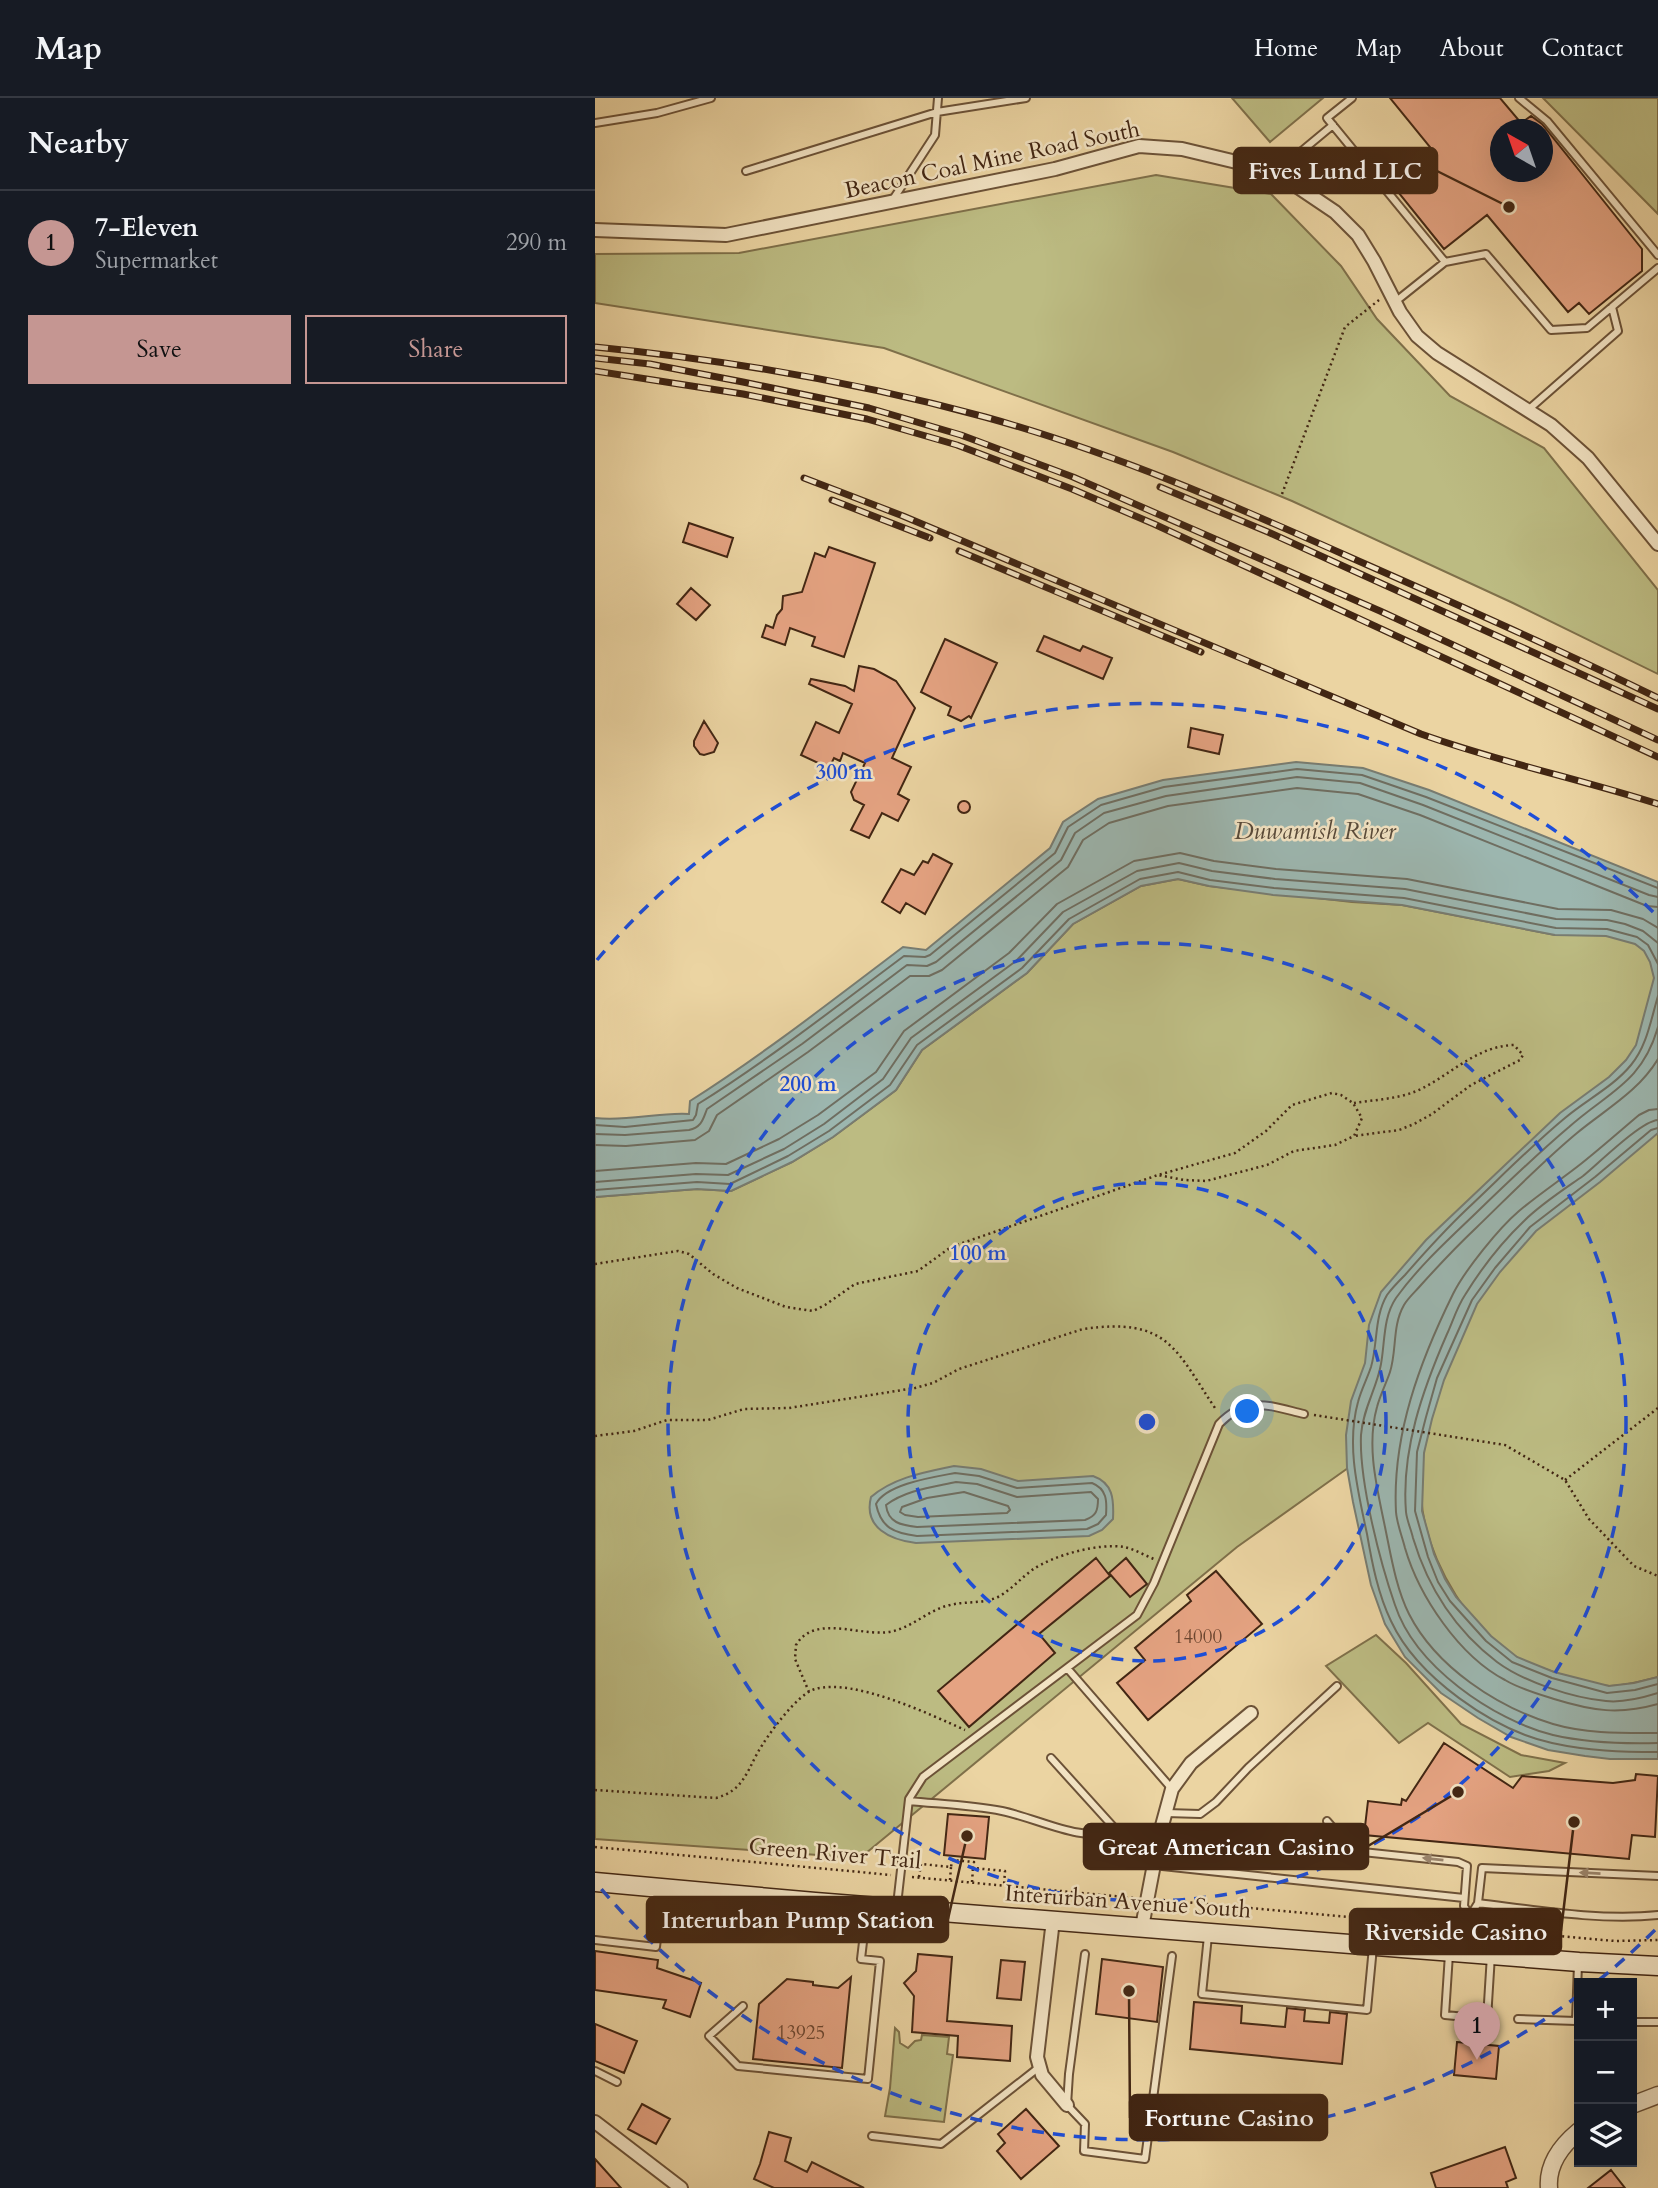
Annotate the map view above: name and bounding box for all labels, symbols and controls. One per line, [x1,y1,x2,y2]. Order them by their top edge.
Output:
text: Map [35,26,102,71]
text: Home [1254,32,1318,65]
text: Map [1356,32,1402,65]
text: About [1440,32,1504,65]
text: Contact [1542,32,1623,65]
street label: Beacon Coal Mine Road South [842,113,1143,206]
north arrow [1490,119,1553,182]
text: Nearby [28,123,129,164]
callout: Fives Lund LLC [1234,148,1437,193]
text: Fives Lund LLC [1248,155,1422,188]
text: 7-Eleven [95,210,199,245]
text: 1 [45,227,57,258]
text: 290 m [506,227,567,258]
text: Supermarket [95,245,218,276]
button: Save [28,315,291,384]
button: Share [305,315,567,384]
text: 300 m [815,758,873,787]
water label: Duwamish River [1234,815,1397,848]
text: 200 m [779,1070,837,1099]
text: 100 m [949,1239,1007,1268]
your location [1230,1394,1264,1428]
centre of rings [1135,1410,1159,1434]
house number: 14000 [1174,1624,1223,1650]
callout: Great American Casino [1084,1824,1368,1869]
street label: Green River Trail [747,1831,923,1877]
text: Great American Casino [1098,1831,1354,1864]
one-way arrow [1422,1854,1444,1865]
one-way arrow [1579,1868,1601,1879]
street label: Interurban Avenue South [1004,1877,1253,1926]
callout: Interurban Pump Station [647,1897,948,1942]
text: Interurban Pump Station [661,1904,935,1937]
callout: Riverside Casino [1350,1909,1561,1954]
text: Riverside Casino [1365,1916,1547,1949]
map controls [1574,1978,1637,2167]
button: + [1574,1978,1637,2041]
pin: 1 [1454,2002,1500,2060]
house number: 13925 [777,2020,825,2046]
button: − [1574,2041,1637,2104]
callout: Fortune Casino [1130,2095,1327,2140]
text: Fortune Casino [1144,2102,1314,2135]
button: layers [1574,2104,1637,2167]

